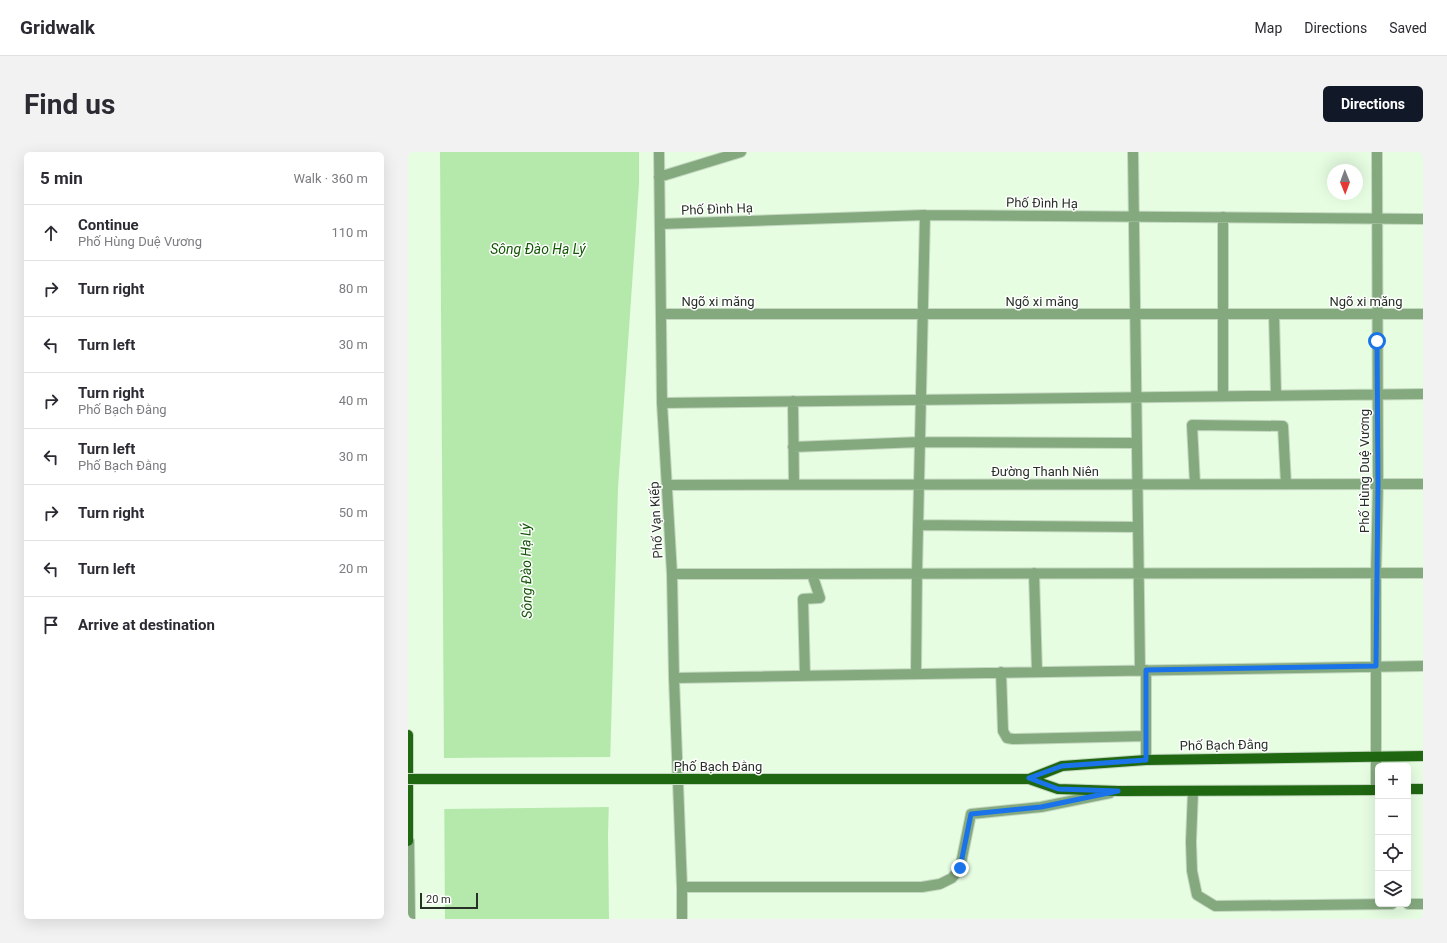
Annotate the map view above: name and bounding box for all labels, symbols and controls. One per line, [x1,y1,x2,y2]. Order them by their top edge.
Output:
text: Gridwalk [20,16,95,39]
text: Map [1255,20,1282,36]
text: Directions [1304,20,1367,36]
text: Saved [1389,20,1427,36]
button: Directions [1323,86,1423,122]
text: Find us [24,88,115,121]
north arrow [1327,164,1363,200]
text: 5 min [40,168,83,188]
text: Walk · 360 m [293,171,368,186]
street label: Phố Đình Hạ [1006,195,1078,211]
street label: Phố Đình Hạ [681,200,753,218]
text: Continue [78,216,139,234]
icon: ahead [40,222,62,244]
text: 110 m [331,225,368,240]
text: Phố Hùng Duệ Vương [78,234,202,249]
water label: Sông Đào Hạ Lý [490,241,586,257]
icon: right [40,278,62,300]
text: Turn right [78,280,144,298]
text: 80 m [339,281,368,296]
street label: Ngõ xi măng [682,294,755,309]
street label: Ngõ xi măng [1006,294,1079,309]
street label: Ngõ xi măng [1330,294,1403,309]
route start [1368,332,1386,350]
icon: left [40,334,62,356]
text: Turn left [78,336,135,354]
text: 30 m [339,337,368,352]
text: Turn right [78,384,144,402]
icon: right [40,390,62,412]
text: 40 m [339,393,368,408]
text: Phố Bạch Đằng [78,402,167,417]
street label: Phố Hùng Duệ Vương [1357,409,1372,533]
text: Turn left [78,440,135,458]
icon: left [40,446,62,468]
text: 30 m [339,449,368,464]
text: Phố Bạch Đằng [78,458,167,473]
street label: Đường Thanh Niên [991,464,1099,479]
street label: Phố Vạn Kiếp [646,481,666,559]
icon: right [40,502,62,524]
text: Turn right [78,504,144,522]
text: 50 m [339,505,368,520]
water label: Sông Đào Hạ Lý [517,523,535,619]
icon: left [40,558,62,580]
text: Turn left [78,560,135,578]
text: 20 m [339,561,368,576]
icon: arrive [40,614,62,636]
text: Arrive at destination [78,616,215,634]
street label: Phố Bạch Đằng [1180,737,1268,753]
street label: Phố Bạch Đằng [674,759,762,774]
map controls [1375,763,1411,907]
button: + [1375,763,1411,799]
button: − [1375,799,1411,835]
button: locate [1375,835,1411,871]
route end [951,859,969,877]
button: layers [1375,871,1411,907]
scale bar [420,891,478,910]
text: 20 m [426,893,451,906]

